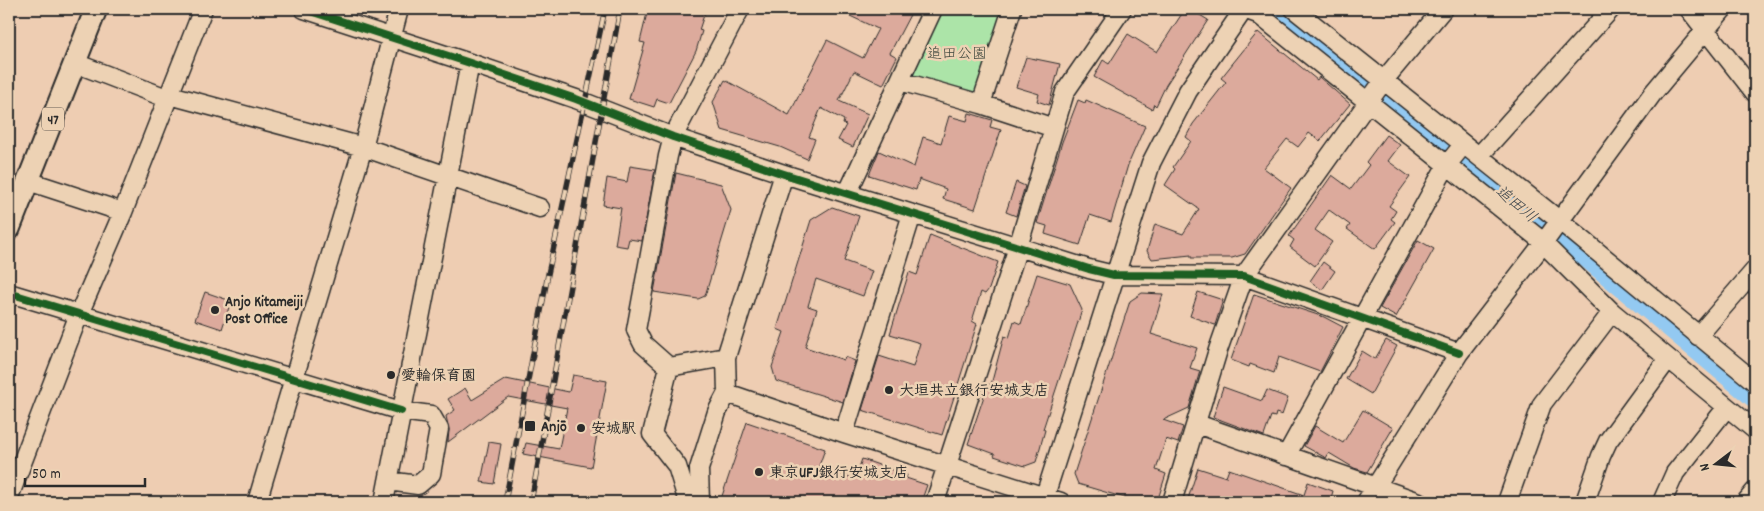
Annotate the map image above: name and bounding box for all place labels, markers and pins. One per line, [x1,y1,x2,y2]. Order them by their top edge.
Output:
place label: Anjo Kitameiji Post Office [225,292,303,331]
marker: Anjo Kitameiji Post Office [209,304,221,316]
place label: 愛輪保育園 [401,366,476,388]
marker: 愛輪保育園 [385,369,397,381]
place label: 大垣共立銀行安城支店 [899,381,1049,403]
marker: 大垣共立銀行安城支店 [883,384,895,396]
place label: Anjō [541,417,567,439]
marker: Anjō [523,419,537,433]
place label: 安城駅 [591,419,636,441]
marker: 安城駅 [575,422,587,434]
place label: 東京UFJ銀行安城支店 [769,463,908,485]
marker: 東京UFJ銀行安城支店 [753,466,765,478]

